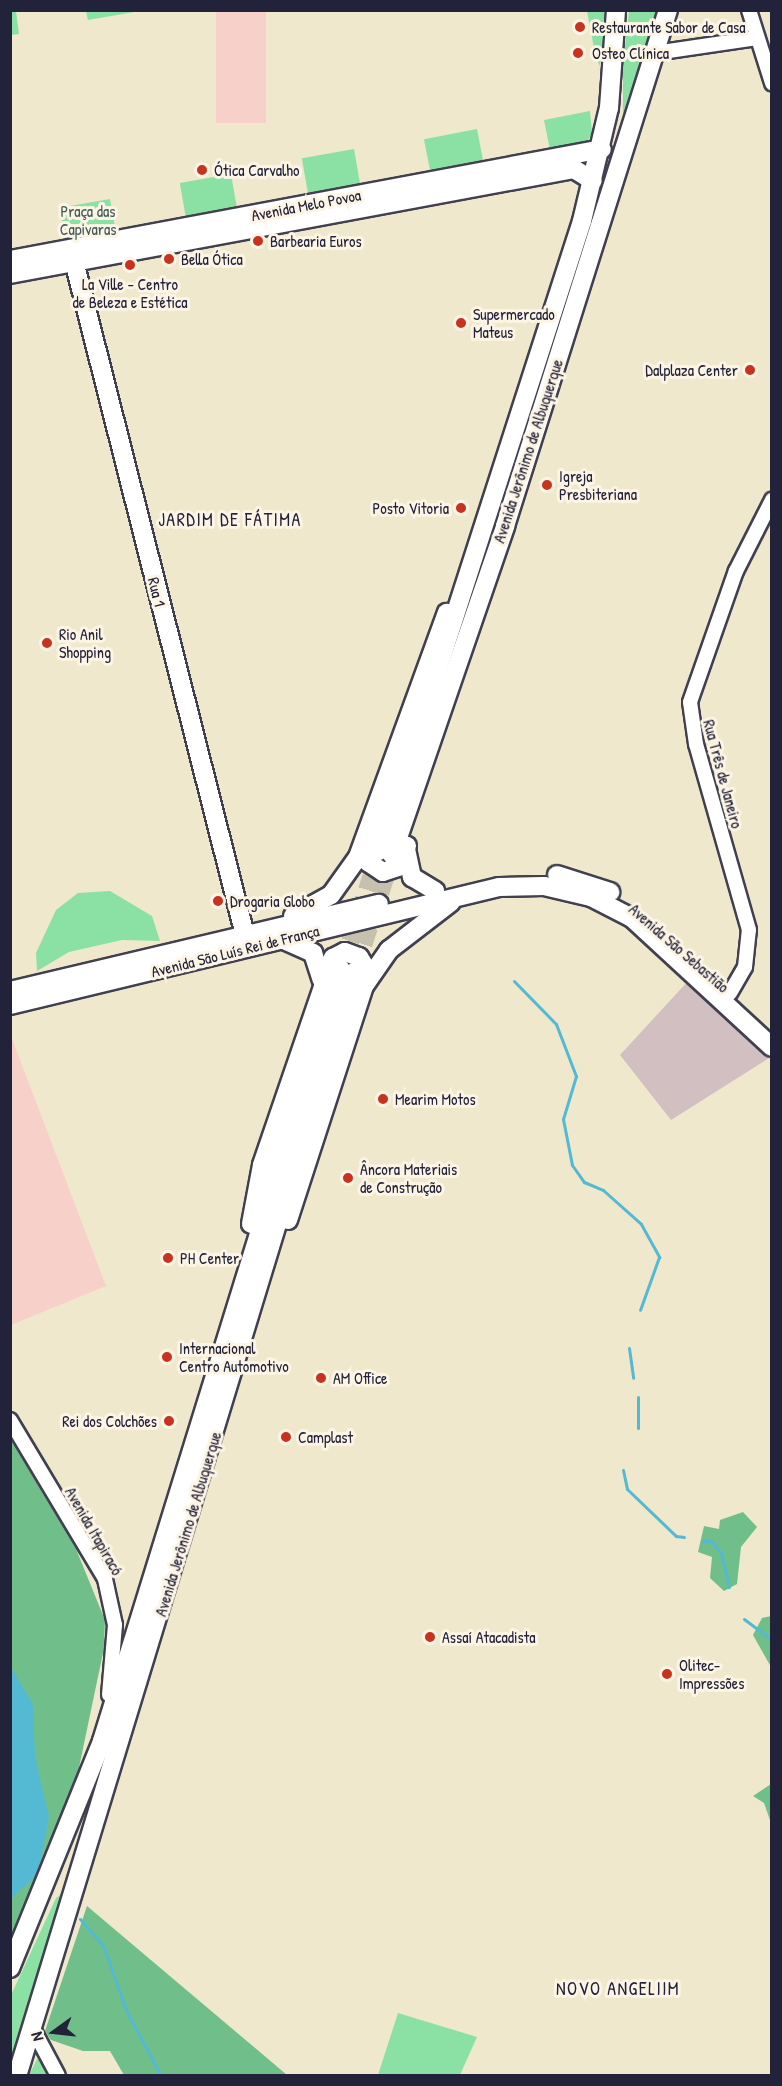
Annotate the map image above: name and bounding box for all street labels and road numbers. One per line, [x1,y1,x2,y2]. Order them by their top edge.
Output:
street label: Avenida Melo Povoa [250,185,362,225]
street label: Avenida Jerônimo de Albuquerque [489,357,567,545]
street label: Rua 1 [144,575,170,609]
street label: Rua Três de Janeiro [699,718,747,830]
street label: Avenida São Sebastião [625,899,733,997]
street label: Avenida São Luís Rei de França [149,921,321,981]
street label: Avenida Jerônimo de Albuquerque [151,1429,225,1619]
street label: Avenida Itapiracó [61,1483,127,1579]

